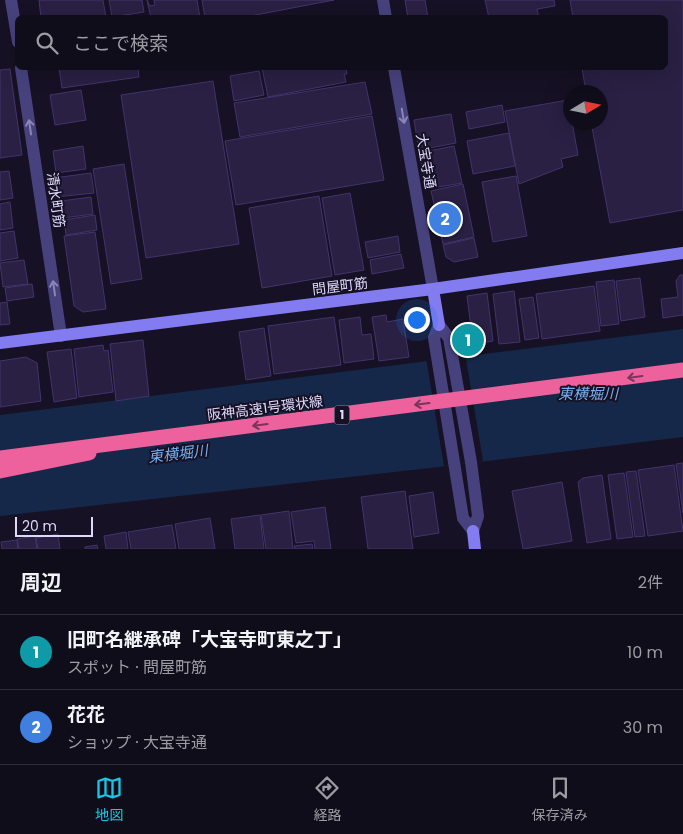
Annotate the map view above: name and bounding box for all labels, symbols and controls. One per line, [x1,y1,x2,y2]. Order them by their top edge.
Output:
search box [15,15,668,70]
icon: search [33,29,61,57]
text: ここで検索 [73,30,168,57]
north arrow [563,85,608,130]
one-way arrow [398,107,408,123]
one-way arrow [25,119,35,135]
street label: 大宝寺通 [411,132,441,190]
street label: 清水町筋 [42,171,70,229]
pin: 2 [429,200,461,238]
street label: 問屋町筋 [311,273,369,299]
one-way arrow [49,280,59,296]
your location [404,307,430,333]
pin: 1 [452,321,484,359]
one-way arrow [627,372,643,382]
water label: 東横堀川 [558,383,620,404]
street label: 阪神高速1号環状線 [206,391,324,425]
one-way arrow [414,399,430,409]
road number: 1 [334,406,350,424]
one-way arrow [253,420,269,430]
water label: 東横堀川 [147,439,211,468]
scale bar [15,514,92,537]
text: 20 m [22,516,57,536]
text: 周辺 [20,568,62,597]
text: 2件 [638,571,663,594]
text: 旧町名継承碑「大宝寺町東之丁」 [67,626,352,653]
text: 1 [33,641,39,664]
text: 10 m [627,641,663,664]
text: スポット · 問屋町筋 [67,656,207,679]
text: 花花 [67,701,105,728]
text: 2 [31,716,41,739]
text: 30 m [623,716,663,739]
text: ショップ · 大宝寺通 [67,731,207,754]
tab: 地図 [95,774,123,826]
tab: 経路 [313,774,341,826]
tab: 保存済み [532,774,588,826]

